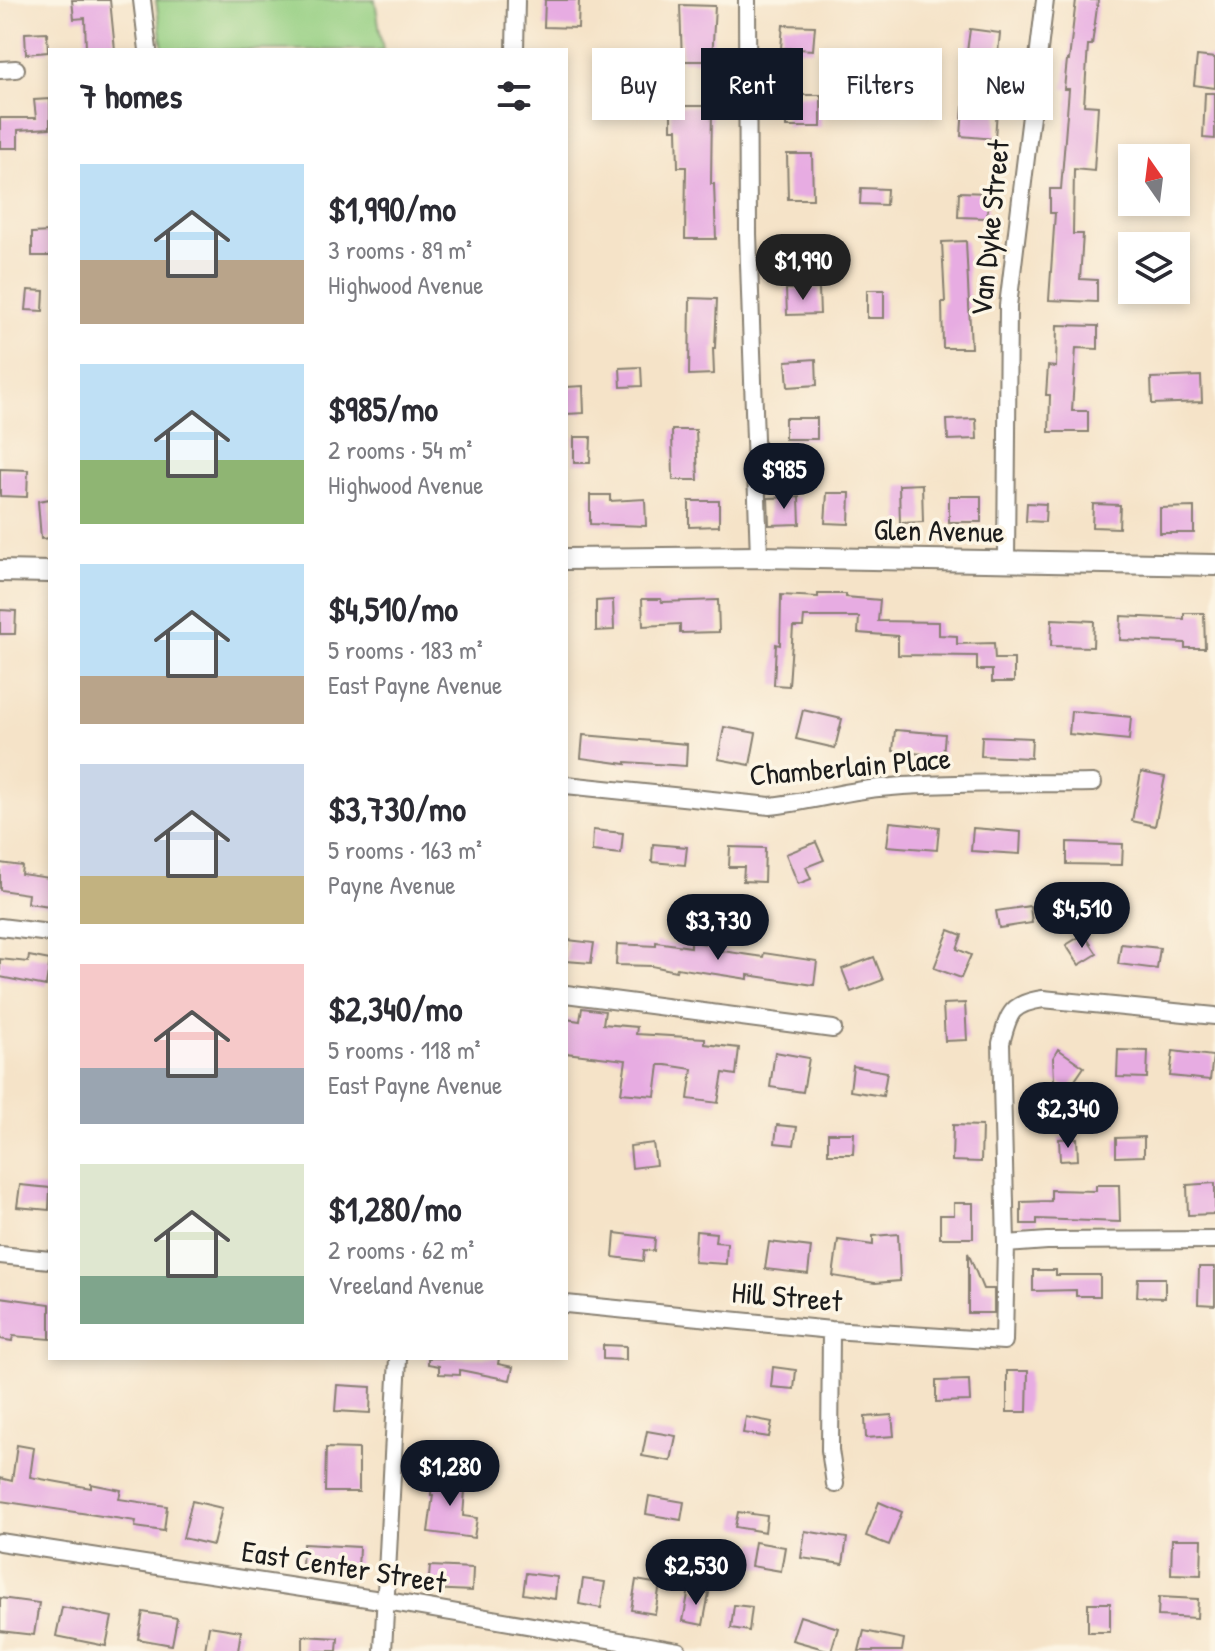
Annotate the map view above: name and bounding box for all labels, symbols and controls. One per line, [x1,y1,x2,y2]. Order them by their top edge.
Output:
chip: Buy [592,48,685,120]
chip: Rent [701,48,803,120]
chip: Filters [819,48,942,120]
chip: New [958,48,1053,120]
text: 7 homes [80,73,182,119]
icon: filters [492,74,536,118]
street label: Van Dyke Street [960,137,1018,318]
north arrow [1118,144,1190,216]
map controls [1118,144,1190,304]
text: $1,990/mo [328,186,456,232]
icon: home [144,196,240,292]
text: 3 rooms · 89 m² [328,232,472,267]
button: layers [1118,232,1190,304]
pin: $1,990 [738,234,868,302]
text: $1,990 [774,242,832,277]
text: Highwood Avenue [328,267,484,302]
text: $985/mo [328,386,438,432]
icon: home [144,396,240,492]
text: 2 rooms · 54 m² [328,432,472,467]
pin: $985 [737,443,831,511]
text: $985 [762,451,806,486]
text: Highwood Avenue [328,467,484,502]
street label: Glen Avenue [873,509,1005,551]
text: $4,510/mo [328,586,458,632]
icon: home [144,596,240,692]
text: 5 rooms · 183 m² [328,632,483,667]
text: East Payne Avenue [328,667,502,702]
street label: Chamberlain Place [748,737,952,795]
text: $3,730/mo [328,786,466,832]
icon: home [144,796,240,892]
text: 5 rooms · 163 m² [328,832,482,867]
text: Payne Avenue [328,867,456,902]
pin: $4,510 [1017,882,1147,950]
text: $4,510 [1052,890,1112,925]
pin: $3,730 [653,894,783,962]
text: $3,730 [685,902,751,937]
text: $2,340/mo [328,986,462,1032]
icon: home [144,996,240,1092]
text: 5 rooms · 118 m² [328,1032,481,1067]
text: East Payne Avenue [328,1067,502,1102]
pin: $2,340 [1003,1082,1133,1150]
text: $2,340 [1036,1090,1100,1125]
text: $1,280/mo [328,1186,462,1232]
icon: home [144,1196,240,1292]
text: 2 rooms · 62 m² [328,1232,474,1267]
text: Vreeland Avenue [328,1267,484,1302]
street label: Hill Street [730,1271,845,1321]
pin: $1,280 [385,1440,515,1508]
text: $1,280 [419,1448,481,1483]
street label: East Center Street [239,1530,450,1602]
pin: $2,530 [631,1539,761,1607]
text: $2,530 [664,1547,728,1582]

